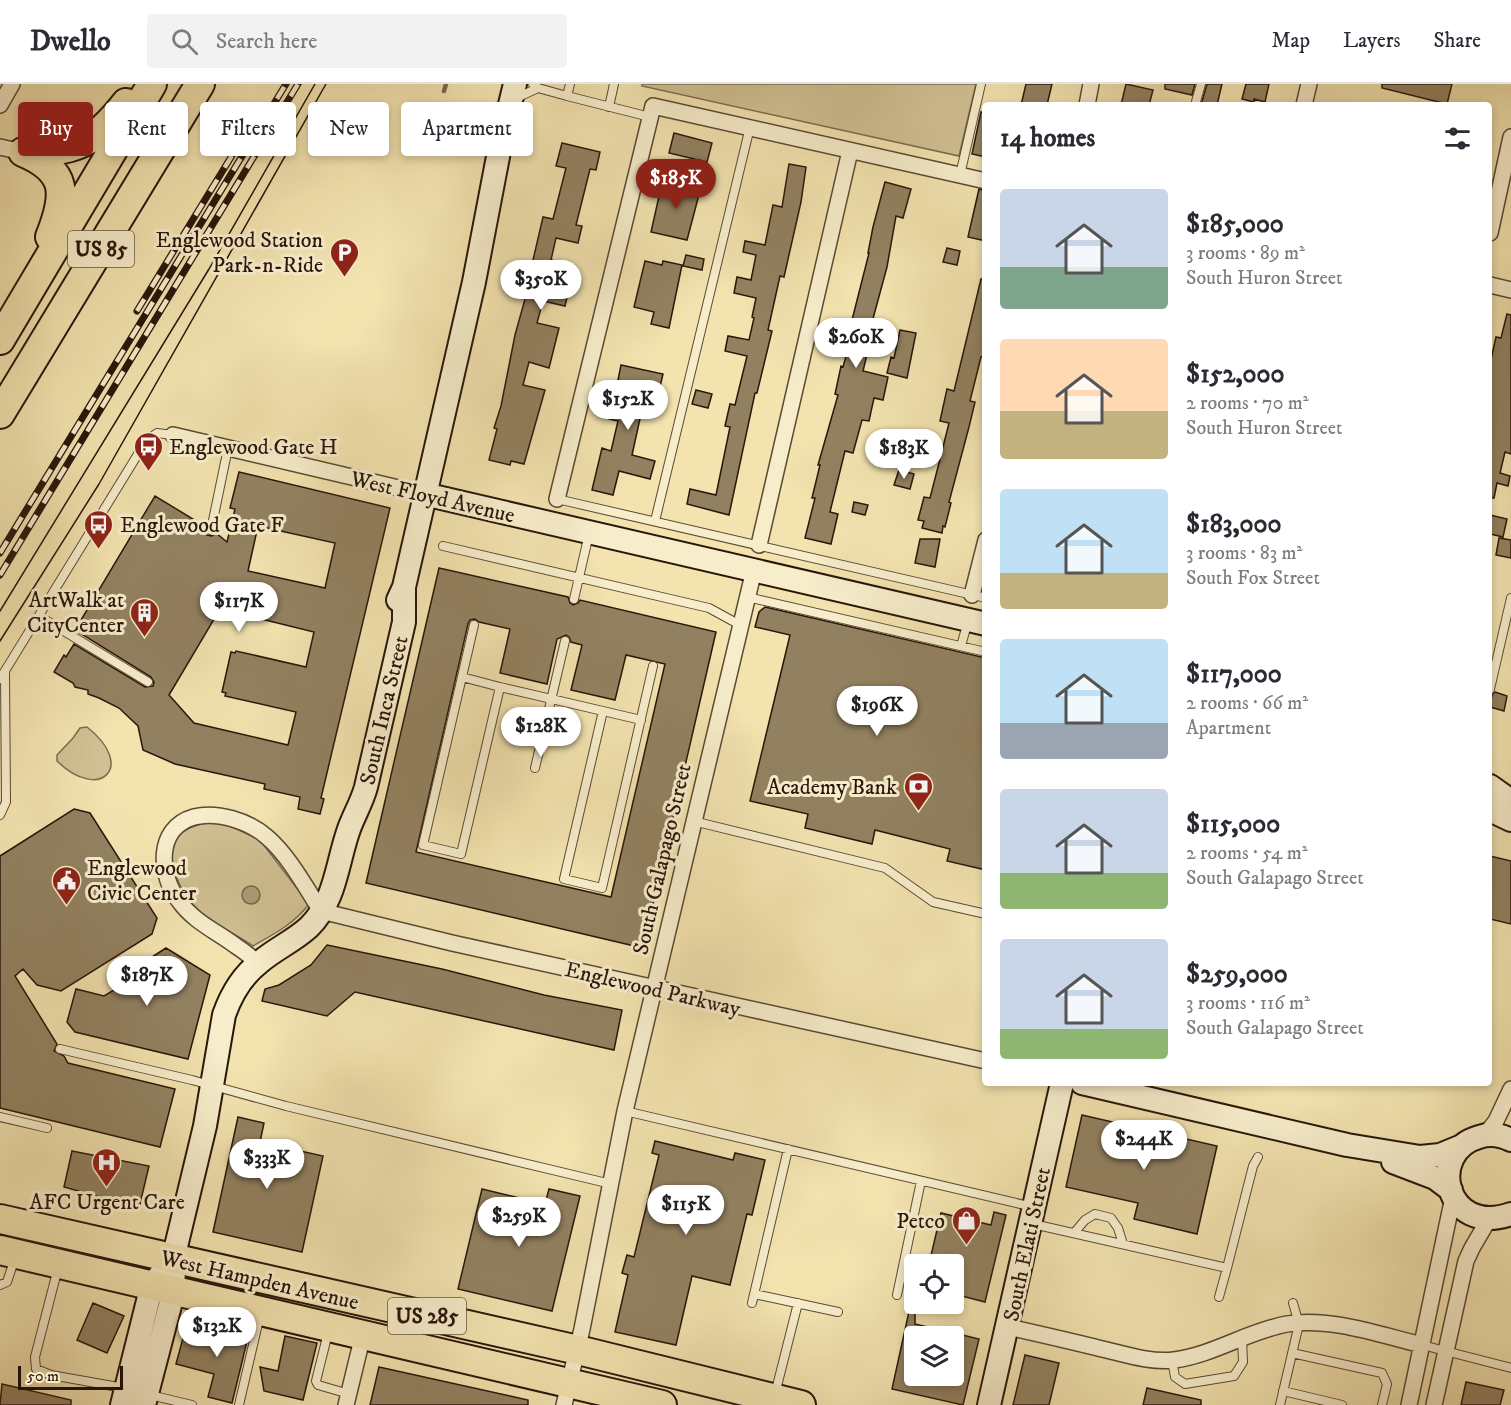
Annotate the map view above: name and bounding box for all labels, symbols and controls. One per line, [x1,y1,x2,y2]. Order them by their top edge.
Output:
search box [147,14,567,68]
text: Dwello [30,24,111,59]
icon: search [168,25,201,58]
text: Search here [216,28,317,55]
text: Map [1271,28,1310,54]
text: Layers [1343,28,1401,54]
text: Share [1434,28,1481,54]
chip: Buy [18,102,93,156]
chip: Rent [105,102,188,156]
chip: Filters [200,102,296,156]
chip: New [308,102,389,156]
chip: Apartment [401,102,533,156]
text: 14 homes [1000,122,1095,155]
icon: filters [1441,122,1474,155]
pin: $185K [634,159,718,210]
text: $185K [650,166,702,191]
text: $185,000 [1186,208,1284,241]
icon: home [1048,213,1120,285]
place label: Englewood Station Park-n-Ride [156,227,324,279]
road number: US 85 [68,231,134,267]
parking icon: Englewood Station Park-n-Ride [328,236,360,278]
text: 3 rooms · 89 m² [1186,241,1305,266]
pin: $350K [499,260,583,311]
text: South Huron Street [1186,266,1342,291]
text: $350K [514,267,568,292]
pin: $260K [814,318,898,369]
text: $260K [828,325,884,350]
text: $152,000 [1186,358,1285,391]
icon: home [1048,363,1120,435]
pin: $152K [586,380,670,431]
text: $152K [602,387,654,412]
text: 2 rooms · 70 m² [1186,391,1309,416]
text: South Huron Street [1186,416,1342,441]
pin: $183K [862,429,946,480]
bus stop icon: Englewood Gate H [132,430,164,472]
place label: Englewood Gate H [169,434,338,461]
text: $183K [879,436,929,461]
street label: West Floyd Avenue [347,465,517,529]
bus stop icon: Englewood Gate F [83,508,115,550]
text: $183,000 [1186,508,1281,541]
place label: Englewood Gate F [120,512,284,539]
icon: home [1048,513,1120,585]
text: 3 rooms · 83 m² [1186,541,1302,566]
text: South Fox Street [1186,566,1320,591]
pin: $117K [197,582,281,633]
place label: ArtWalk at CityCenter [27,587,125,639]
text: $117K [214,589,264,614]
building icon: ArtWalk at CityCenter [129,596,161,638]
street label: South Inca Street [354,633,415,788]
text: $117,000 [1186,658,1282,691]
icon: home [1048,663,1120,735]
pin: $196K [835,686,919,737]
text: 2 rooms · 66 m² [1186,691,1308,716]
text: $196K [851,693,903,718]
pin: $128K [499,707,583,758]
text: $128K [515,714,567,739]
text: Apartment [1186,716,1271,741]
street label: South Galapago Street [627,761,698,958]
bank icon: Academy Bank [902,770,934,812]
place label: Academy Bank [767,774,897,801]
text: $115,000 [1186,808,1280,841]
icon: home [1048,813,1120,885]
text: 2 rooms · 54 m² [1186,841,1308,866]
place label: Englewood Civic Center [87,855,197,907]
public building icon: Englewood Civic Center [50,864,82,906]
text: South Galapago Street [1186,866,1364,891]
pin: $187K [105,956,189,1007]
street label: Englewood Parkway [562,956,744,1023]
text: $259,000 [1186,958,1288,991]
text: $187K [121,963,173,988]
icon: home [1048,963,1120,1035]
text: 3 rooms · 116 m² [1186,991,1310,1016]
text: South Galapago Street [1186,1016,1364,1041]
pin: $244K [1102,1120,1186,1171]
text: $244K [1115,1127,1173,1152]
pin: $333K [225,1139,309,1190]
hospital icon: AFC Urgent Care [91,1146,123,1188]
text: $333K [243,1146,291,1171]
street label: South Elati Street [998,1165,1057,1324]
pin: $115K [644,1185,728,1236]
place label: AFC Urgent Care [29,1189,185,1216]
text: $115K [661,1192,711,1217]
pin: $259K [477,1197,561,1248]
text: $259K [492,1204,546,1229]
shop icon: Petco [950,1204,982,1246]
place label: Petco [896,1208,945,1235]
street label: West Hampden Avenue [157,1244,361,1316]
map controls [904,1254,964,1386]
button: locate [904,1254,964,1314]
road number: US 285 [388,1298,466,1334]
pin: $132K [175,1307,259,1358]
text: $132K [192,1314,242,1339]
button: layers [904,1326,964,1386]
scale bar [18,1363,123,1390]
text: 50 m [27,1366,59,1386]

